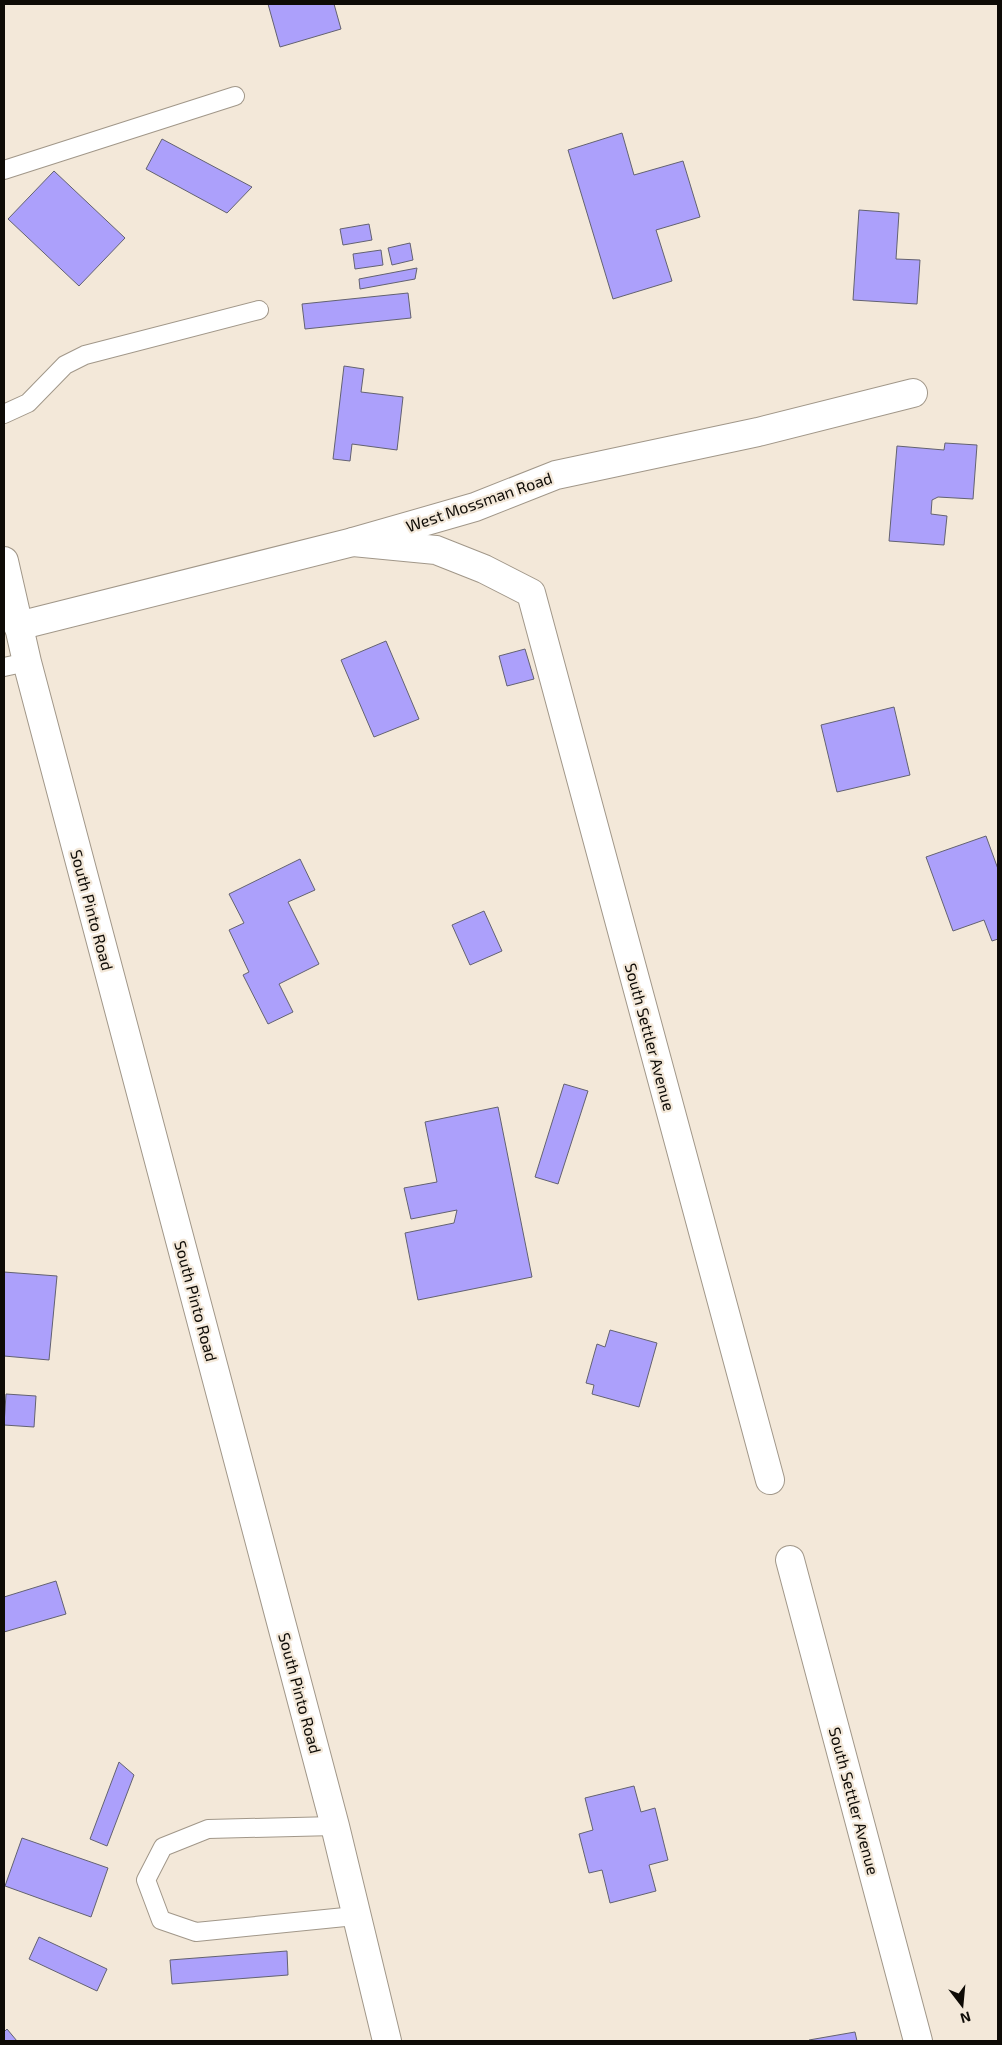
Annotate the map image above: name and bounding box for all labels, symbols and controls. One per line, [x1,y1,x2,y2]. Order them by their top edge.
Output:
street label: West Mossman Road [403,468,554,535]
street label: South Pinto Road [67,847,118,972]
street label: South Settler Avenue [622,961,679,1113]
street label: South Pinto Road [171,1238,222,1363]
street label: South Pinto Road [275,1630,326,1755]
street label: South Settler Avenue [826,1725,883,1877]
north arrow [937,1980,987,2030]
text: N [959,2008,973,2028]

